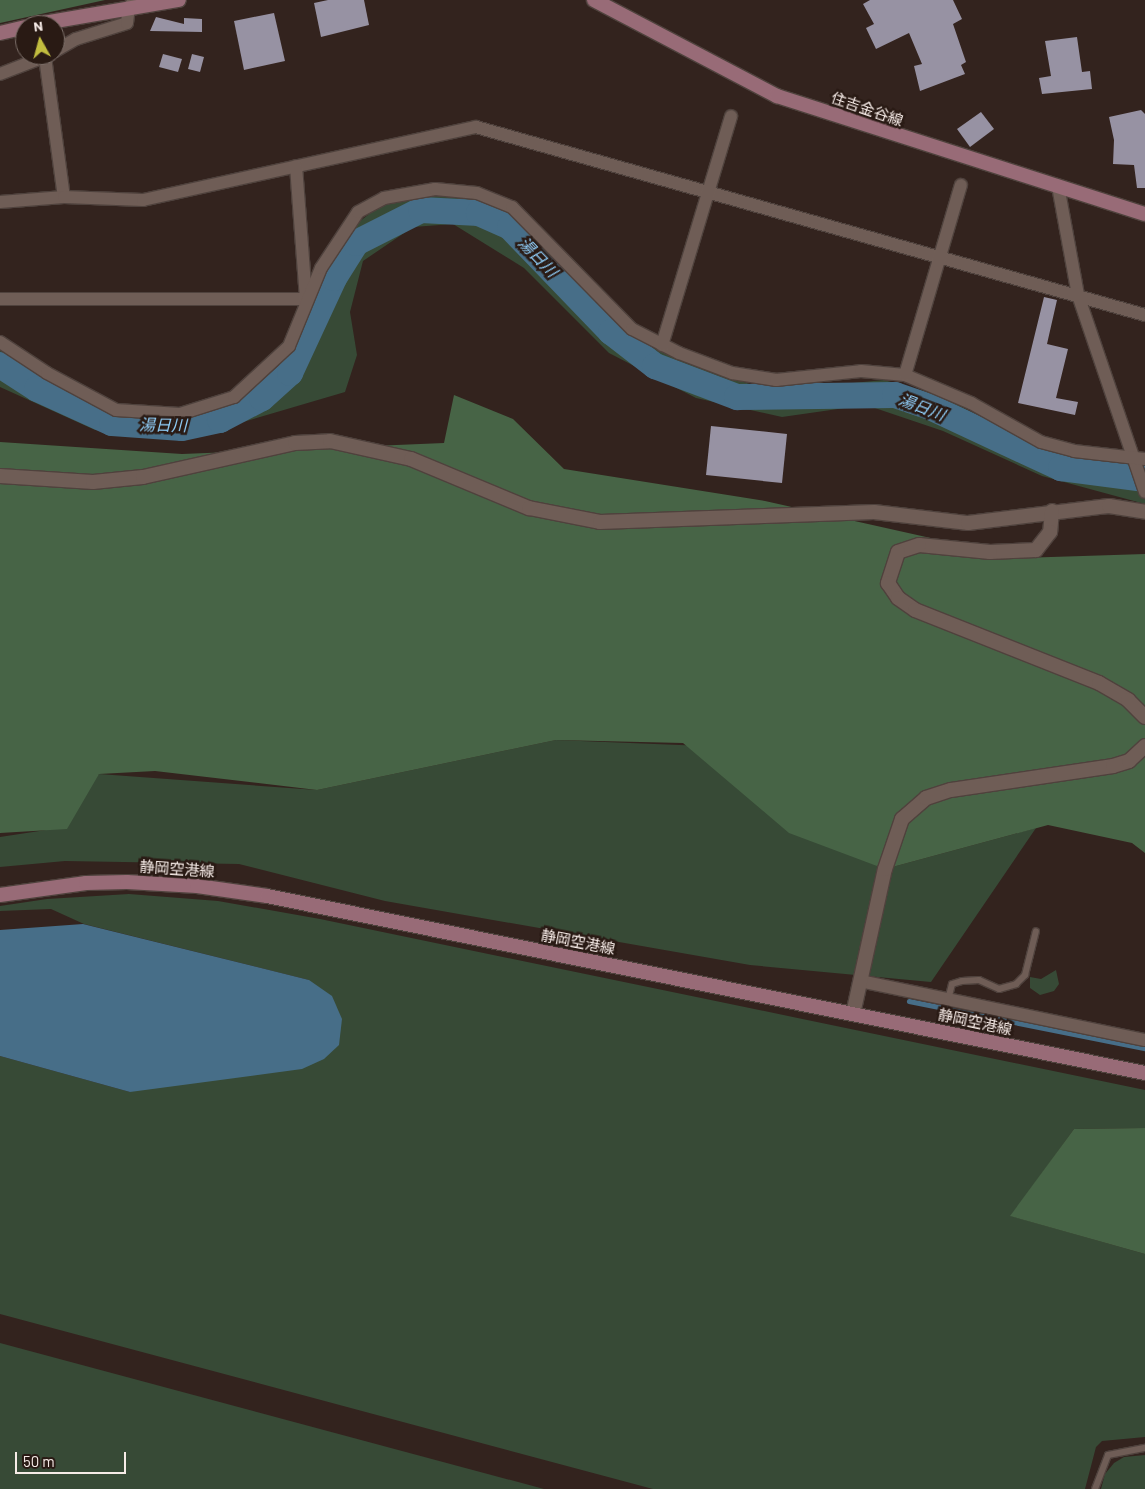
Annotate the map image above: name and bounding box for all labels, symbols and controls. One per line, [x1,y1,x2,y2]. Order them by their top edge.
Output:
north arrow [15,15,65,65]
text: N [33,17,44,35]
street label: 住吉金谷線 [829,88,905,130]
water label: 湯日川 [514,233,562,281]
water label: 湯日川 [896,389,948,425]
water label: 湯日川 [139,415,187,435]
street label: 静岡空港線 [139,857,215,881]
street label: 静岡空港線 [539,926,617,958]
street label: 静岡空港線 [936,1005,1014,1039]
scale bar [18,1442,129,1474]
text: 50 m [23,1452,55,1470]

